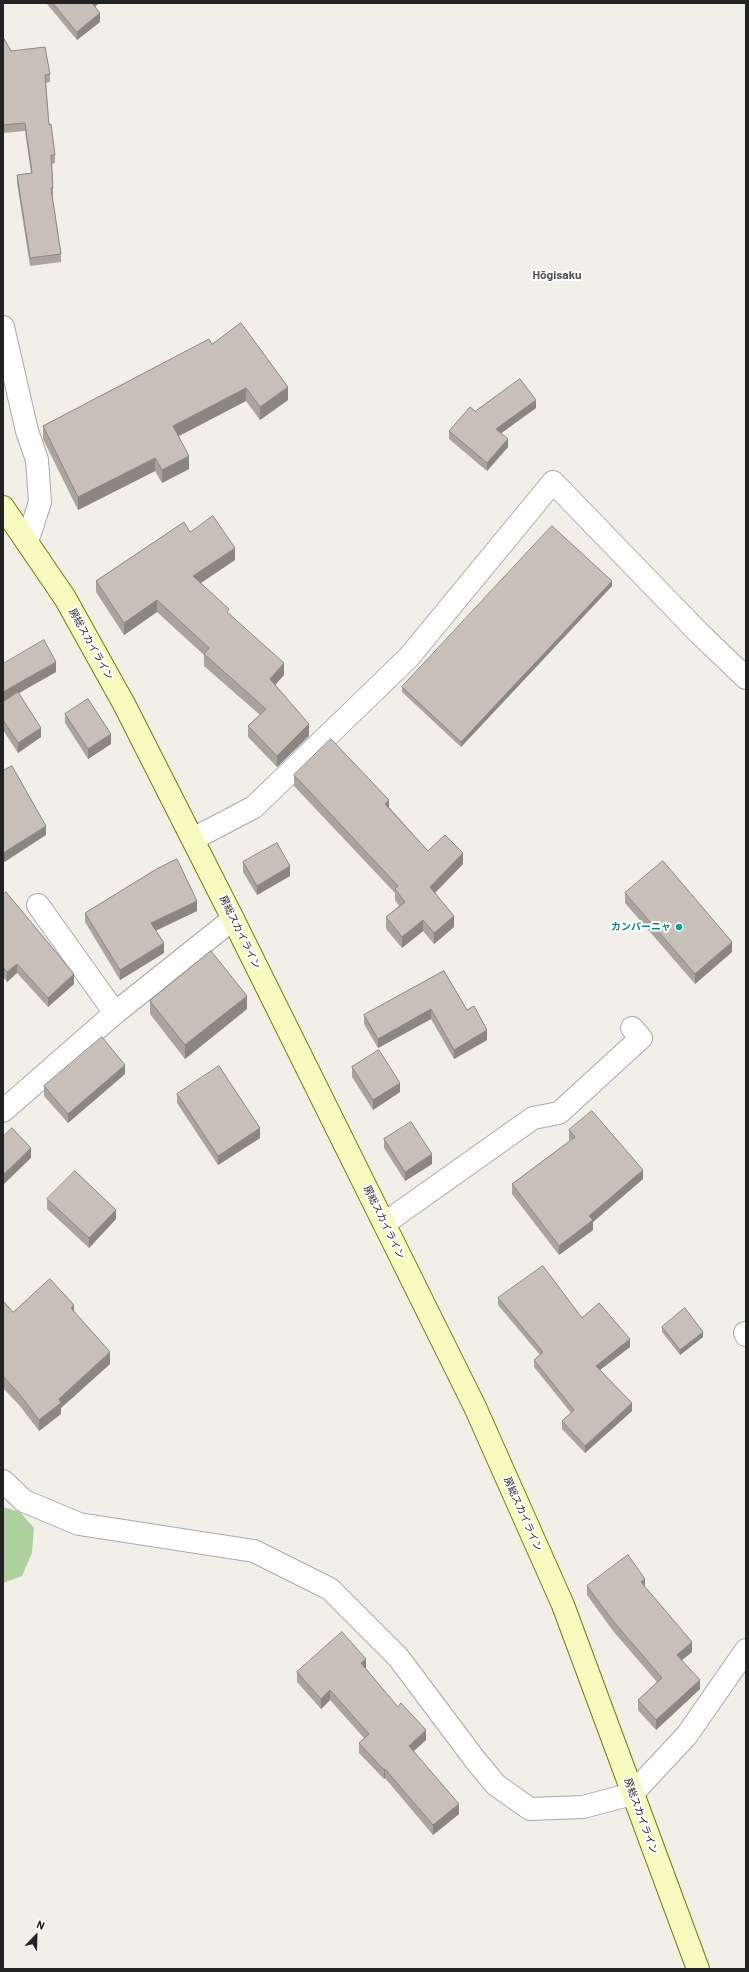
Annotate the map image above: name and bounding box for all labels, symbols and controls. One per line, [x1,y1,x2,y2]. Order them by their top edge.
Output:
district label: Hōgisaku [532,268,582,282]
street label: 房総スカイライン [66,606,116,682]
street label: 房総スカイライン [217,893,263,971]
place label: カンパーニャ [611,921,671,933]
marker: カンパーニャ [674,922,684,932]
street label: 房総スカイライン [361,1183,407,1261]
street label: 房総スカイライン [501,1475,545,1553]
street label: 房総スカイライン [622,1776,660,1856]
north arrow [16,1916,56,1956]
text: N [35,1917,47,1932]

